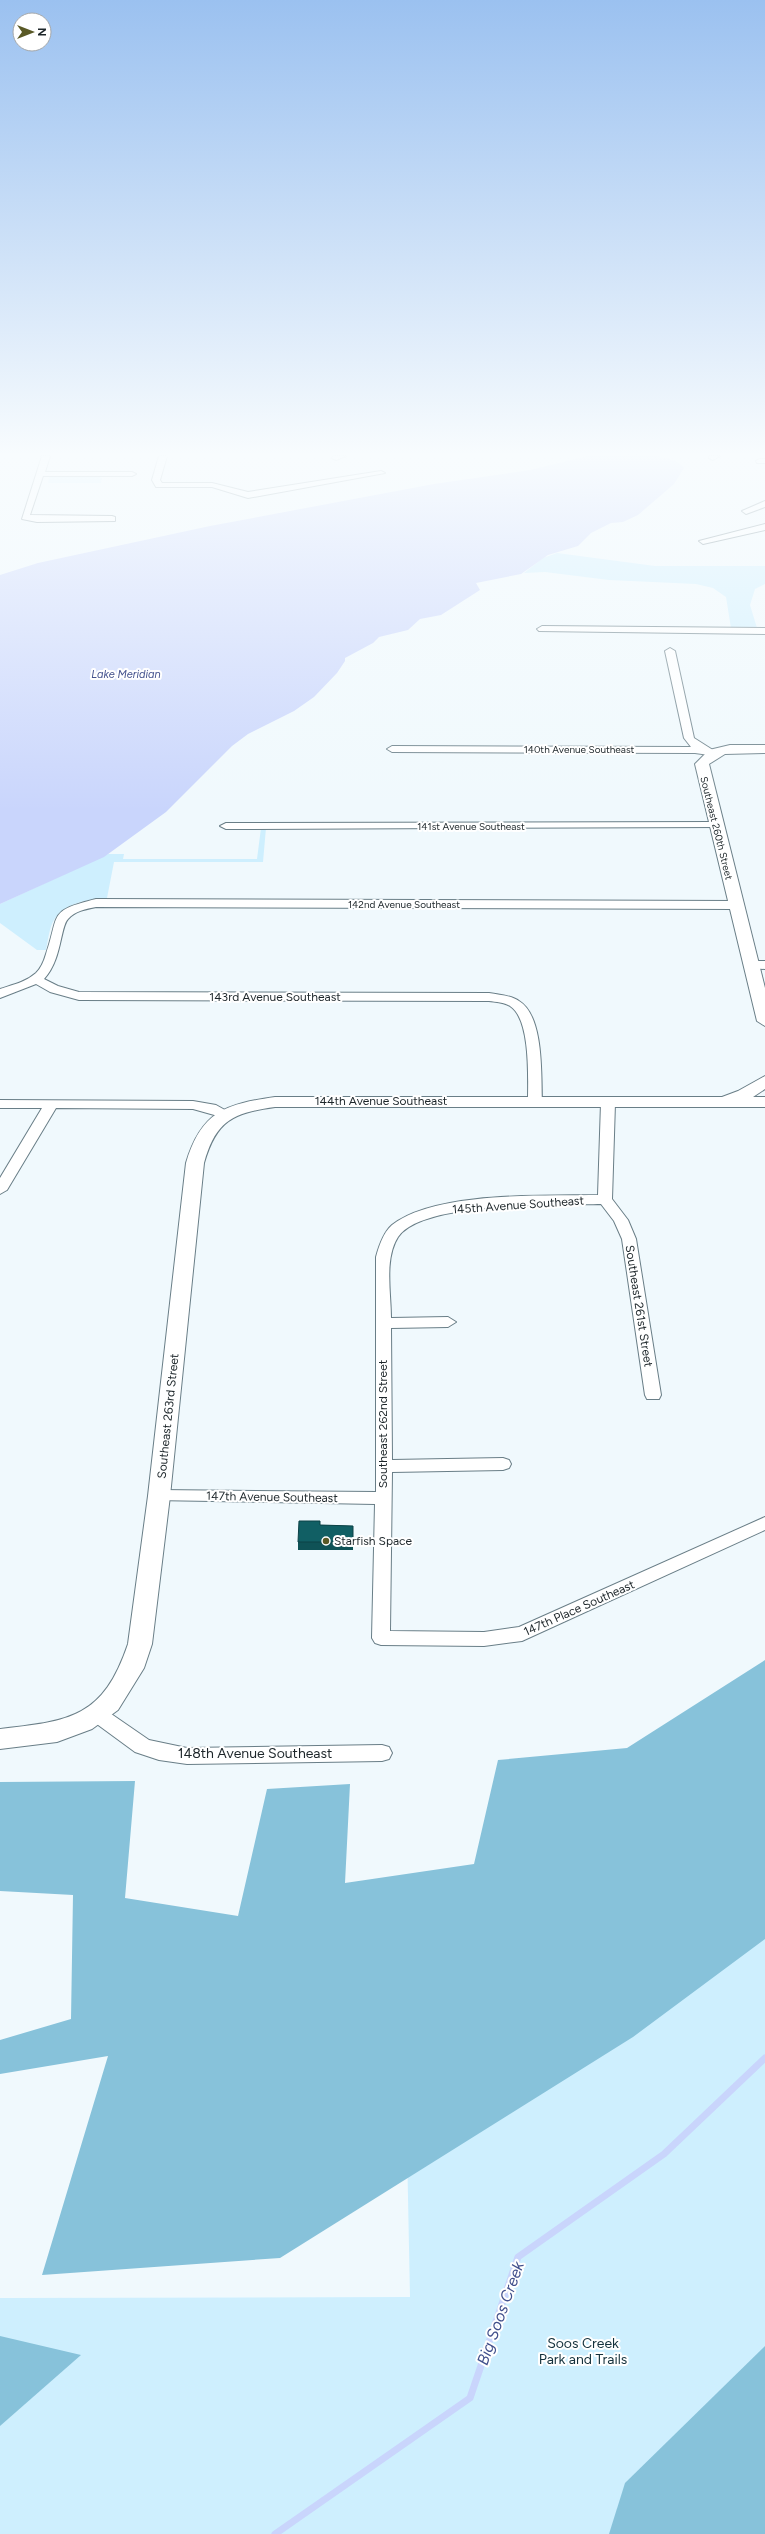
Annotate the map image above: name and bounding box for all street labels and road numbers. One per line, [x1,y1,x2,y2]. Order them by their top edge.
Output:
street label: 140th Avenue Southeast [524,743,635,756]
street label: Southeast 260th Street [697,775,736,881]
street label: 141st Avenue Southeast [417,820,525,833]
street label: 142nd Avenue Southeast [348,898,460,911]
street label: 143rd Avenue Southeast [209,990,341,1004]
street label: 144th Avenue Southeast [315,1094,448,1108]
street label: 145th Avenue Southeast [452,1193,585,1217]
street label: Southeast 261st Street [622,1244,656,1368]
street label: Southeast 263rd Street [154,1352,182,1479]
street label: Southeast 262nd Street [376,1359,390,1488]
street label: 147th Avenue Southeast [206,1489,338,1505]
street label: 147th Place Southeast [521,1577,637,1639]
street label: 148th Avenue Southeast [178,1745,332,1762]

